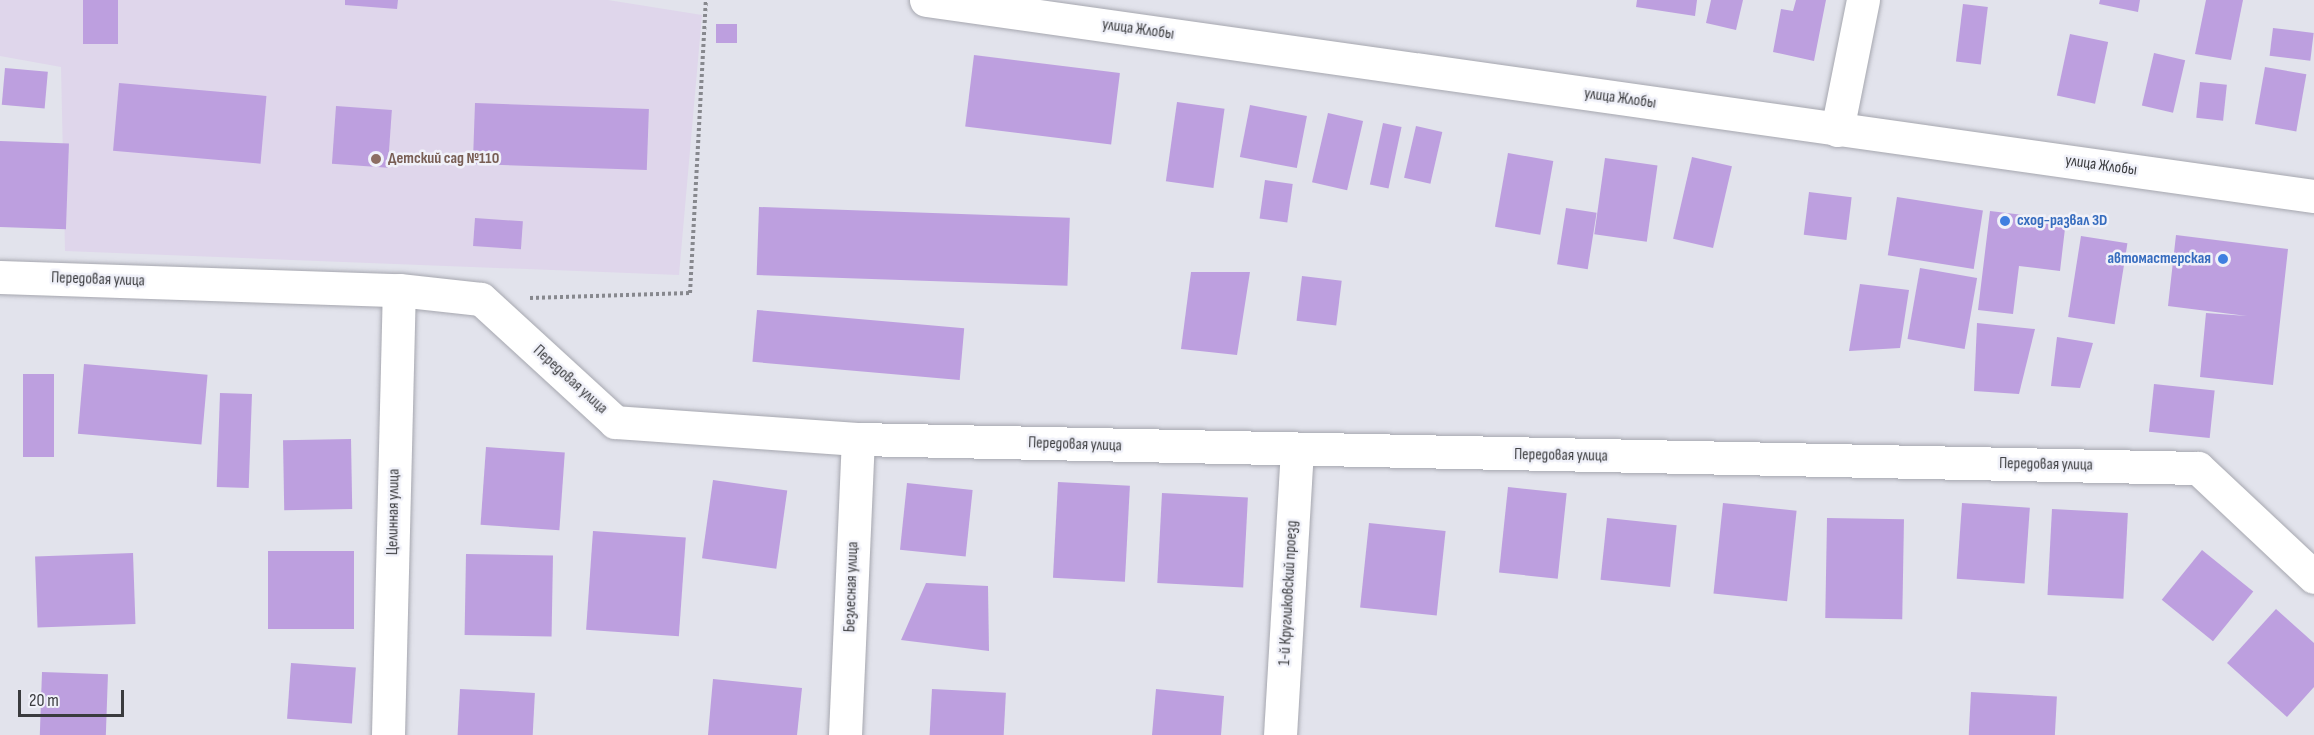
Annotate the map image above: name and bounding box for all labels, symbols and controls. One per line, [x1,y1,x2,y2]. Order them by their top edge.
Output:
street label: улица Жлобы [1101,15,1175,45]
street label: улица Жлобы [1583,84,1657,114]
place label: Детский сад №110 [388,149,499,169]
street label: улица Жлобы [2064,151,2138,181]
marker: Детский сад №110 [369,152,383,166]
place label: сход-развал 3D [2017,211,2107,231]
marker: сход-развал 3D [1998,214,2012,228]
place label: автомастерская [2107,249,2211,269]
marker: автомастерская [2216,252,2230,266]
street label: Передовая улица [51,269,145,291]
street label: Передовая улица [529,342,611,418]
street label: Передовая улица [1028,434,1122,456]
street label: Передовая улица [1514,446,1608,466]
street label: Передовая улица [1999,455,2093,475]
street label: Целинная улица [384,469,404,555]
street label: 1-й Кругликовский проезд [1276,520,1302,666]
street label: Безлесная улица [841,541,863,633]
scale bar [21,678,128,716]
text: 20 m [29,690,59,711]

